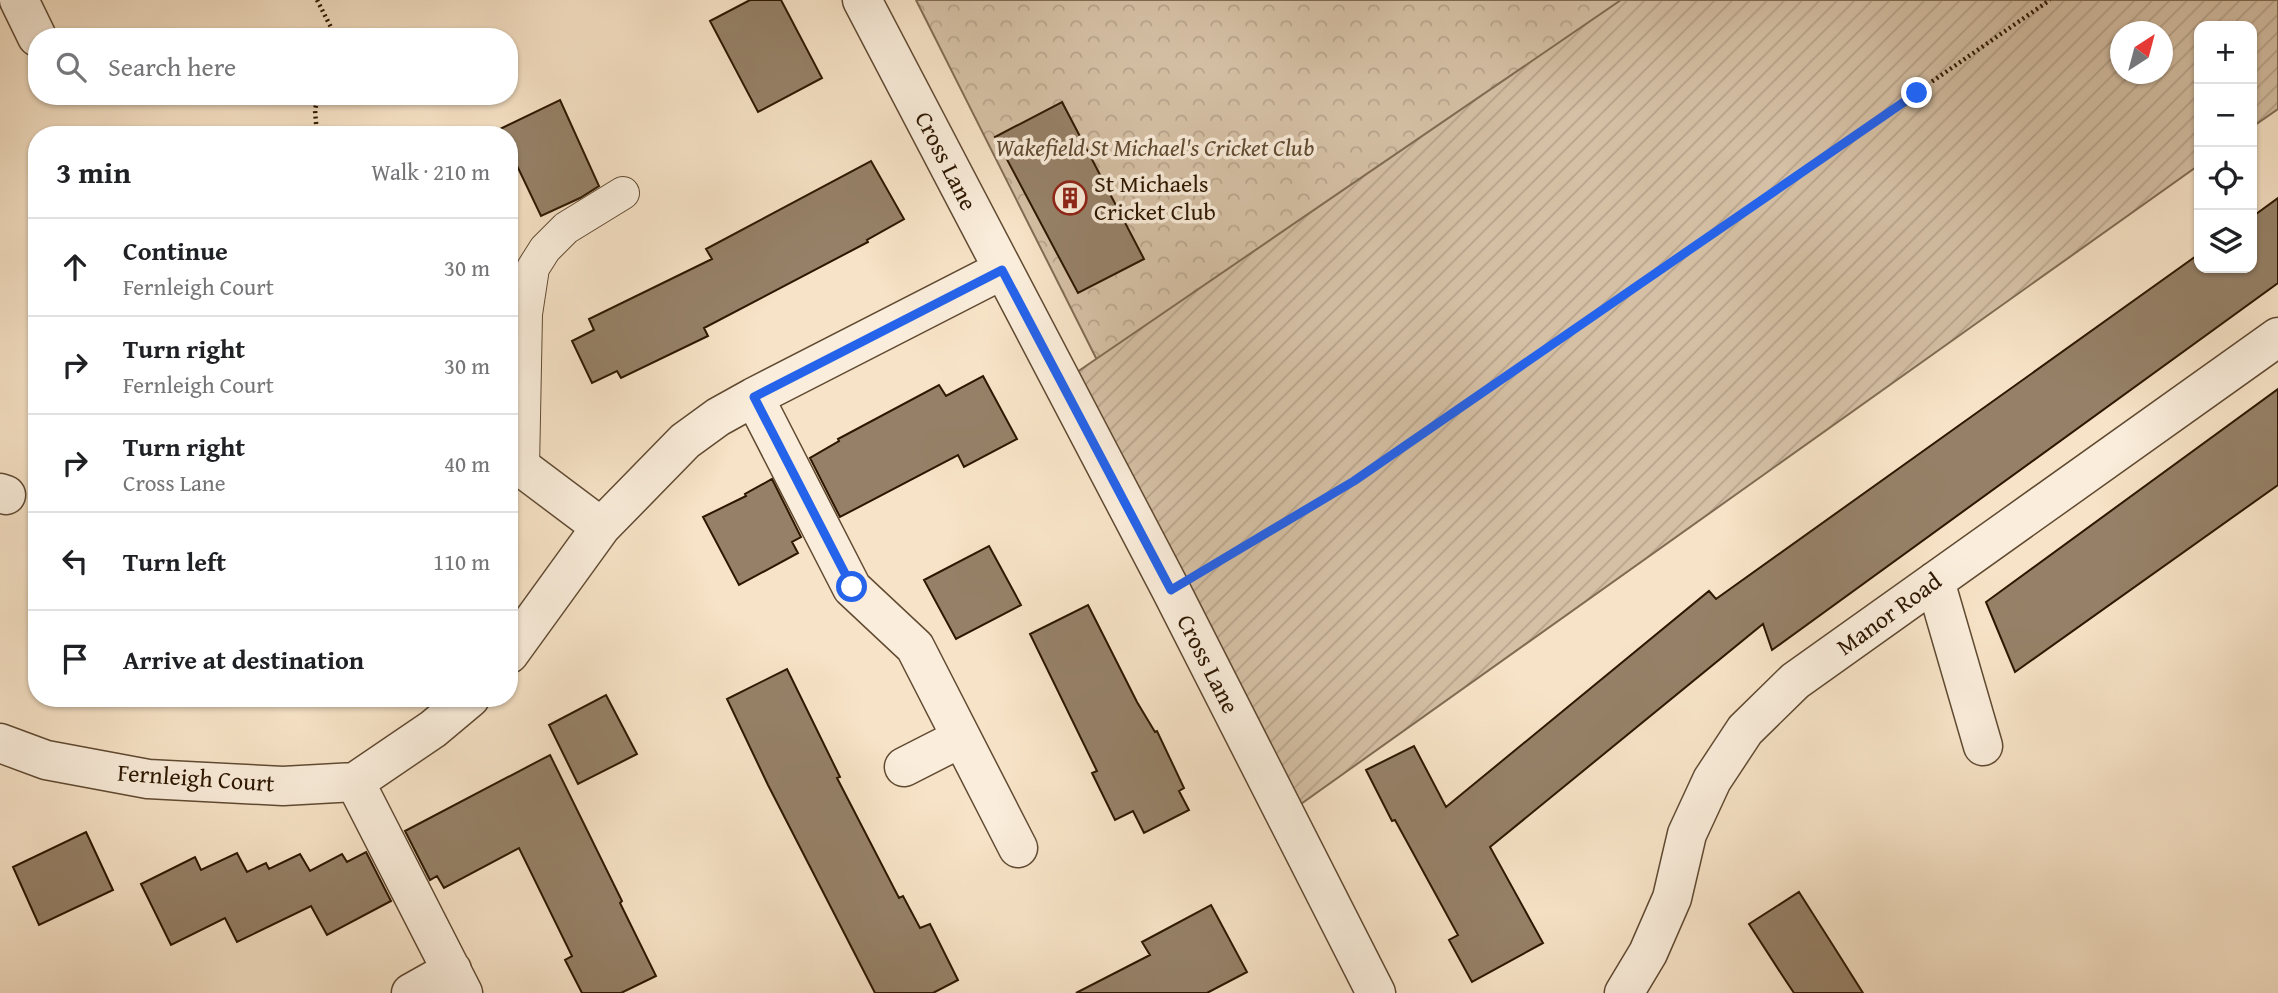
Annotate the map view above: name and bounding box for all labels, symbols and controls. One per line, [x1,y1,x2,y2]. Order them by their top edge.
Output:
north arrow [2110,21,2173,84]
map controls [2194,21,2257,273]
button: + [2194,21,2257,84]
search box [28,28,518,105]
text: Search here [108,47,236,86]
icon: search [52,48,90,86]
route end [1901,77,1932,108]
button: − [2194,84,2257,147]
street label: Cross Lane [907,105,986,216]
park label: Wakefield St Michael's Cricket Club [995,130,1315,165]
button: locate [2194,147,2257,210]
text: 3 min [56,150,131,194]
text: Walk · 210 m [371,155,490,188]
place label: St Michaels Cricket Club [1094,166,1216,229]
building icon: St Michaels Cricket Club [1051,179,1089,217]
button: layers [2194,210,2257,273]
text: Continue [123,231,228,270]
icon: ahead [56,248,94,286]
text: 30 m [444,251,490,284]
text: Fernleigh Court [123,270,274,303]
text: Turn right [123,329,245,368]
icon: right [56,346,94,384]
text: 30 m [444,349,490,382]
text: Fernleigh Court [123,368,274,401]
text: Turn right [123,427,245,466]
icon: right [56,444,94,482]
text: 40 m [444,447,490,480]
text: Cross Lane [123,466,225,499]
icon: left [56,542,94,580]
text: Turn left [123,542,226,581]
text: 110 m [433,545,490,578]
street label: Manor Road [1829,563,1949,664]
route start [836,571,867,602]
street label: Cross Lane [1169,608,1248,719]
icon: arrive [56,640,94,678]
text: Arrive at destination [123,640,364,679]
street label: Fernleigh Court [116,755,276,800]

